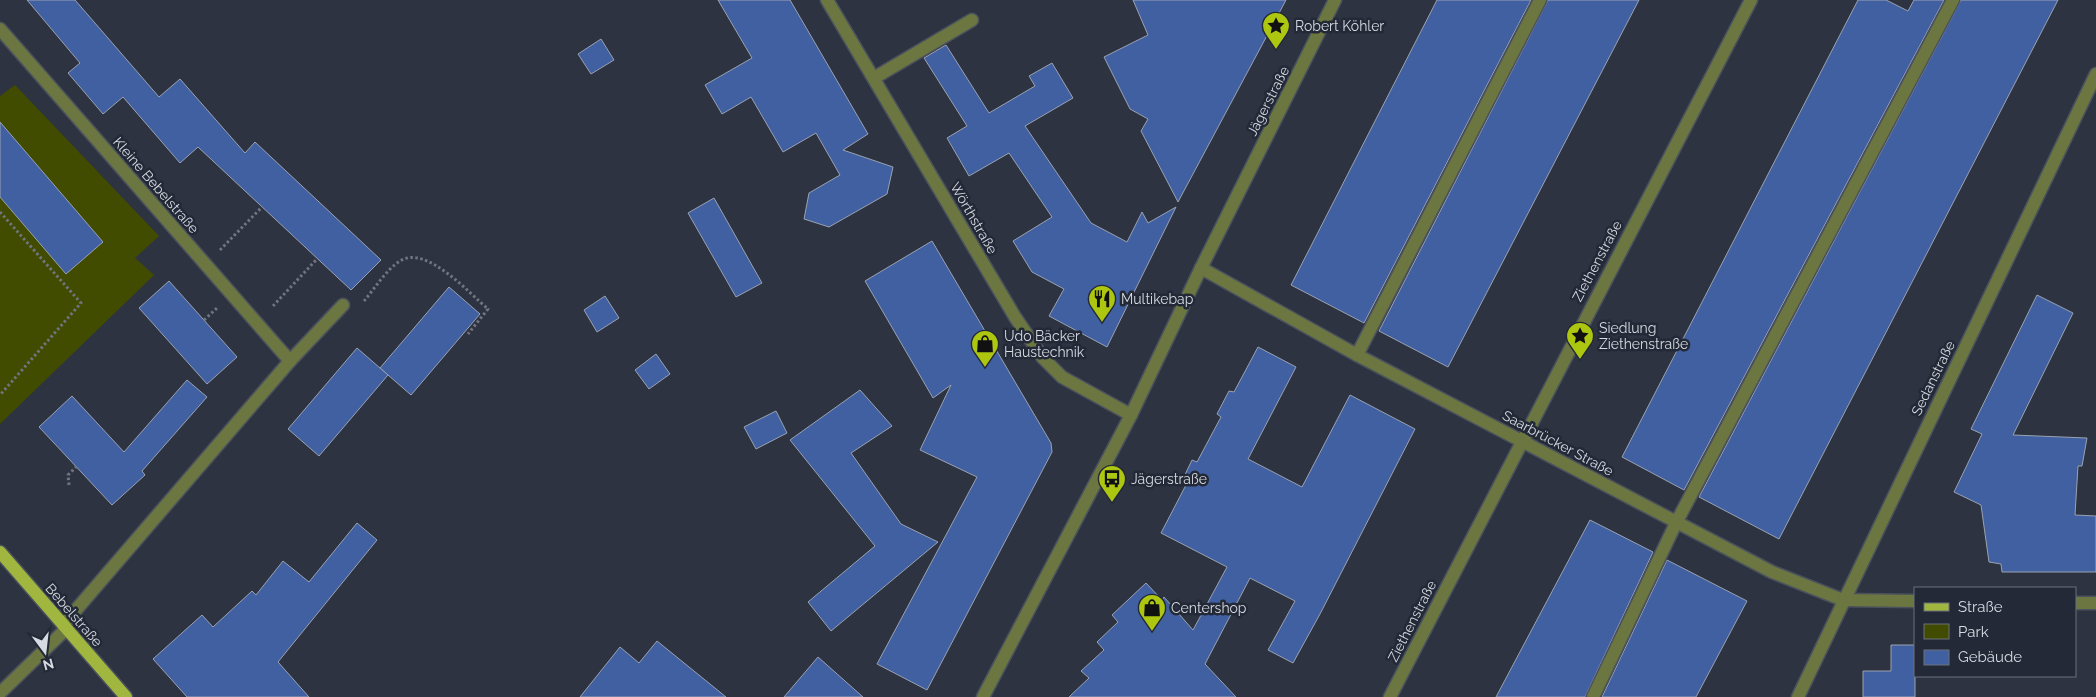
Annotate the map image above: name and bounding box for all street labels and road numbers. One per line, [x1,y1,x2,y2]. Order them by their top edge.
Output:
street label: Jägerstraße [1244,64,1292,138]
street label: Kleine Bebelstraße [110,134,202,236]
street label: Wörthstraße [947,179,1001,257]
street label: Ziethenstraße [1569,218,1625,304]
street label: Sedanstraße [1908,338,1958,418]
street label: Saarbrücker Straße [1500,407,1616,479]
street label: Ziethenstraße [1385,578,1439,664]
street label: Bebelstraße [42,580,106,650]

